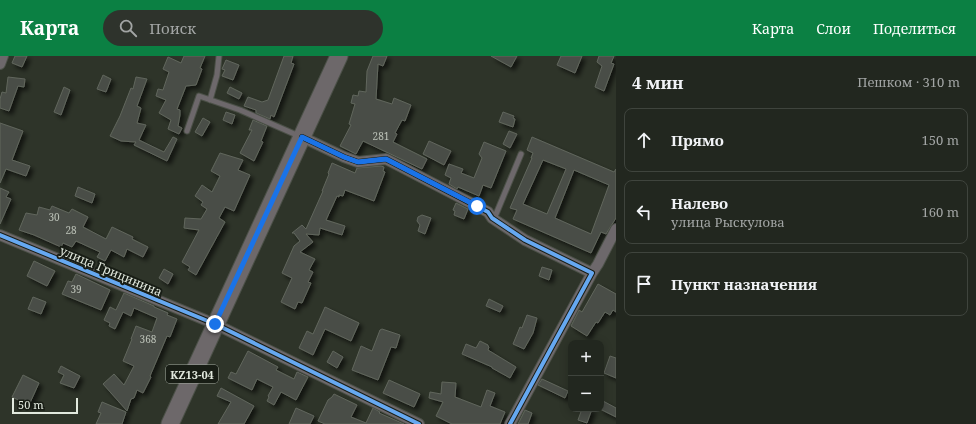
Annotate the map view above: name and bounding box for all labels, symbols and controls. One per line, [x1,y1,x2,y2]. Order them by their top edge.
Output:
search box [103,10,383,46]
text: Карта [20,15,79,41]
icon: search [117,17,139,39]
text: Поиск [149,18,196,38]
text: Карта [752,19,794,38]
text: Слои [816,19,851,38]
text: Поделиться [873,19,956,38]
text: 4 мин [632,71,684,94]
text: Пешком · 310 m [857,73,960,91]
house number: 281 [373,129,389,143]
icon: ahead [633,129,655,151]
text: Прямо [671,130,724,150]
text: 150 m [922,131,959,149]
text: Налево [671,193,728,213]
route start [468,197,486,215]
icon: left [633,201,655,223]
text: 160 m [922,203,959,221]
house number: 30 [48,210,60,224]
text: улица Рыскулова [671,213,785,231]
house number: 28 [65,223,77,237]
street label: улица Грицинина [57,242,165,300]
icon: arrive [633,273,655,295]
text: Пункт назначения [671,274,817,294]
house number: 39 [70,282,82,296]
route end [206,315,224,333]
house number: 368 [140,332,157,346]
map controls [568,340,604,412]
button: + [568,340,604,376]
road number: KZ13-04 [166,365,218,383]
button: − [568,376,604,412]
scale bar [12,396,78,415]
text: 50 m [18,397,44,412]

